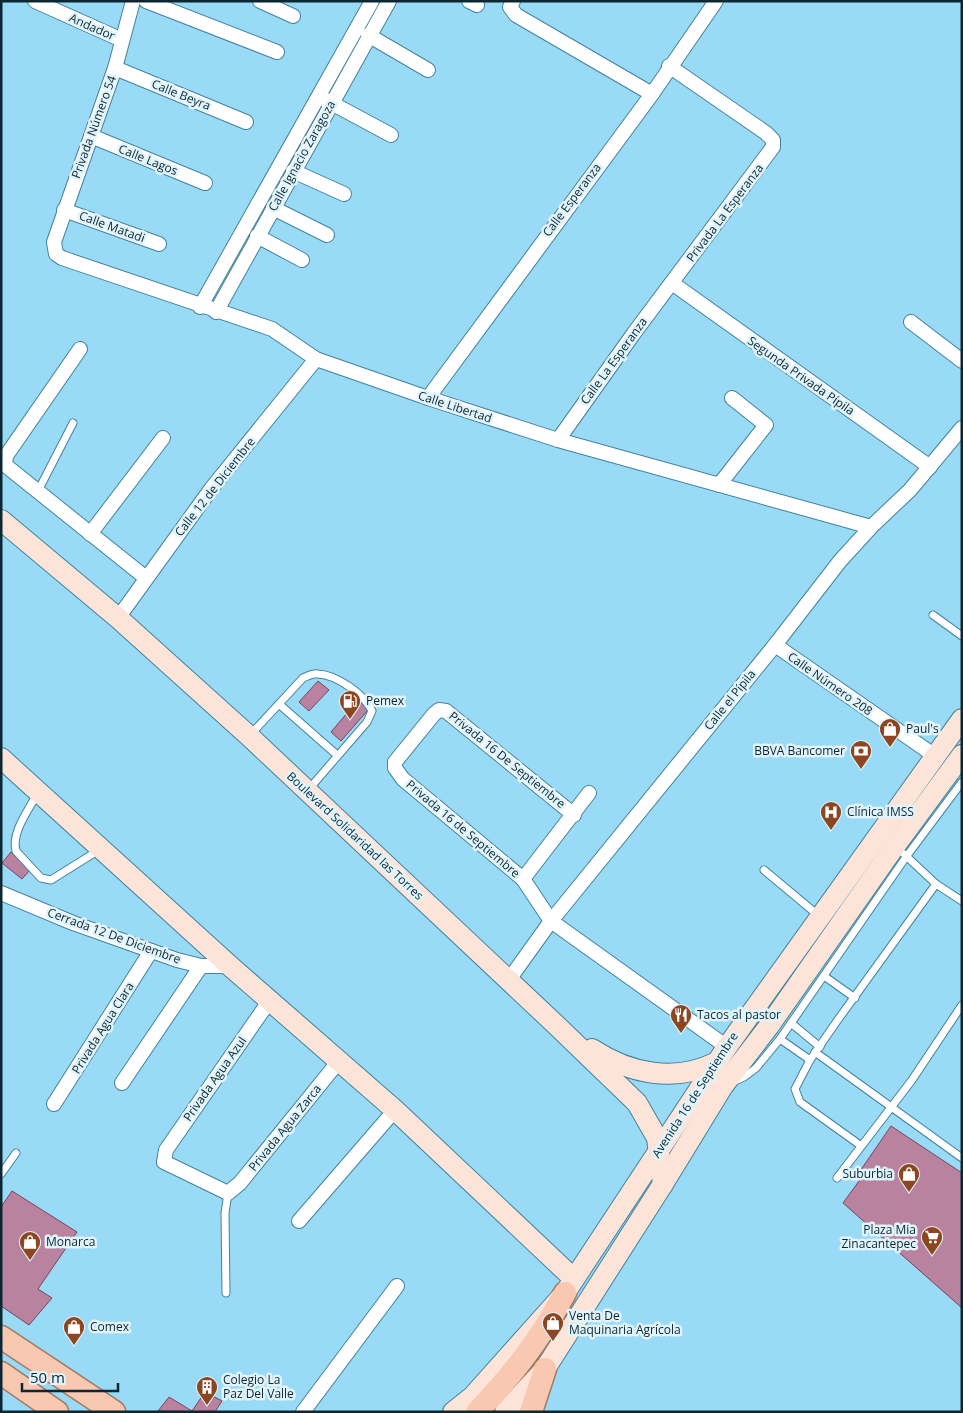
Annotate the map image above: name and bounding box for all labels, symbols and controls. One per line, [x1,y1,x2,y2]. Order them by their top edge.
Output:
street label: Andador [67,9,118,44]
street label: Privada Número 54 [67,73,120,181]
street label: Calle Beyra [149,75,213,114]
street label: Calle Ignacio Zaragoza [264,97,339,214]
street label: Calle Lagos [116,140,181,179]
street label: Calle Esperanza [538,160,605,240]
street label: Privada La Esperanza [682,160,767,265]
street label: Calle Matadi [77,207,147,246]
street label: Calle La Esperanza [576,314,651,408]
street label: Segunda Privada Pípila [744,332,858,419]
street label: Calle Libertad [416,387,494,426]
street label: Calle 12 de Diciembre [170,433,259,540]
street label: Calle Número 208 [784,648,876,719]
street label: Calle el Pípila [700,666,759,734]
fuel station icon: Pemex [338,689,362,720]
place label: Pemex [366,692,405,709]
street label: Privada 16 De Septiembre [446,707,569,812]
shop icon: Paul's [878,717,902,748]
place label: Paul's [906,720,939,737]
bank icon: BBVA Bancomer [849,739,873,770]
place label: BBVA Bancomer [754,742,845,759]
street label: Boulevard Solidaridad las Torres [283,768,428,904]
street label: Privada 16 de Septiembre [403,776,524,882]
hospital icon: Clínica IMSS [819,800,843,831]
place label: Clínica IMSS [847,803,914,820]
street label: Cerrada 12 De Diciembre [45,903,183,968]
street label: Privada Agua Clara [68,979,138,1077]
restaurant icon: Tacos al pastor [669,1003,693,1034]
place label: Tacos al pastor [697,1006,781,1023]
street label: Avenida 16 de Septiembre [648,1028,742,1161]
street label: Privada Agua Azul [179,1033,250,1124]
street label: Privada Agua Zarca [244,1081,325,1175]
shop icon: Suburbia [897,1162,921,1193]
place label: Suburbia [842,1165,893,1182]
place label: Plaza Mia Zinacantepec [841,1221,916,1252]
supermarket icon: Plaza Mia Zinacantepec [920,1225,944,1256]
shop icon: Monarca [18,1230,42,1261]
place label: Monarca [46,1233,95,1250]
place label: Venta De Maquinaria Agrícola [569,1307,681,1338]
shop icon: Venta De Maquinaria Agrícola [541,1311,565,1342]
shop icon: Comex [62,1315,86,1346]
place label: Comex [90,1318,130,1335]
scale bar [22,1360,119,1392]
text: 50 m [30,1367,65,1387]
place label: Colegio La Paz Del Valle [223,1371,294,1402]
building icon: Colegio La Paz Del Valle [195,1375,219,1406]

